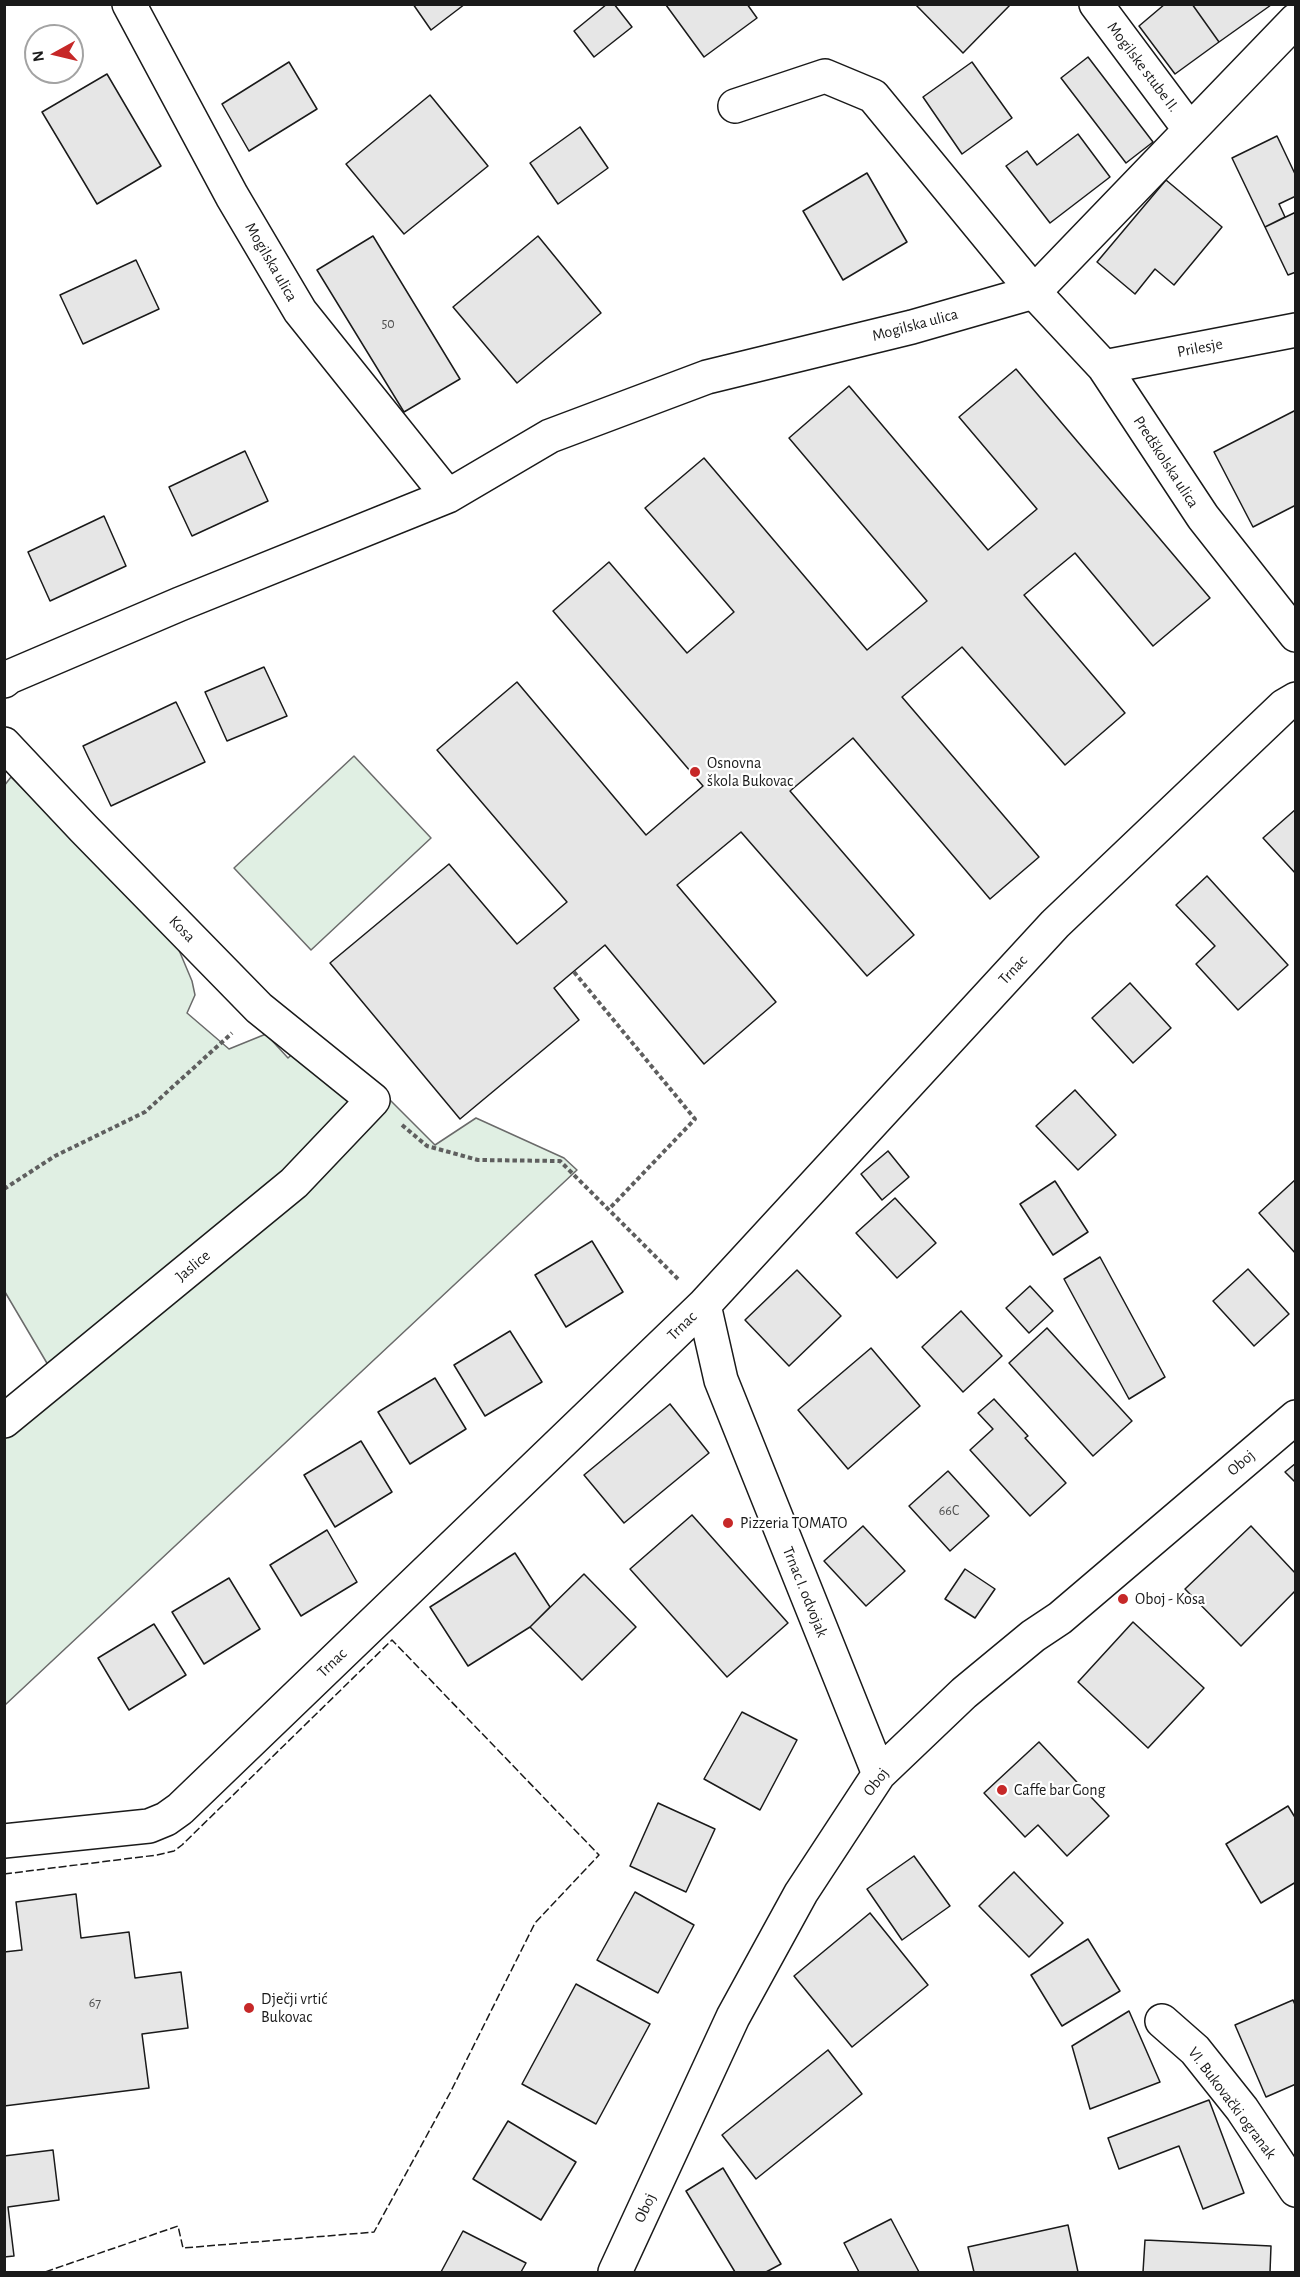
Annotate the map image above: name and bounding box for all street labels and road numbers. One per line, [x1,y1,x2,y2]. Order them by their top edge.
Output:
street label: Mogilske stube II. [1103,18,1183,116]
street label: Mogilska ulica [241,219,301,305]
street label: Mogilska ulica [870,304,960,346]
street label: Prilesje [1176,334,1224,362]
street label: Predškolska ulica [1129,412,1203,512]
street label: Kosa [165,912,199,946]
street label: Trnac [994,951,1032,989]
street label: Jaslice [172,1246,214,1286]
street label: Trnac [663,1307,701,1345]
street label: Oboj [1223,1446,1259,1480]
street label: Trnac I. odvojak [778,1544,832,1640]
street label: Trnac [313,1644,351,1682]
street label: Oboj [859,1764,893,1800]
street label: VI. Bukovački ogranak [1184,2043,1280,2163]
street label: Oboj [630,2190,660,2226]

